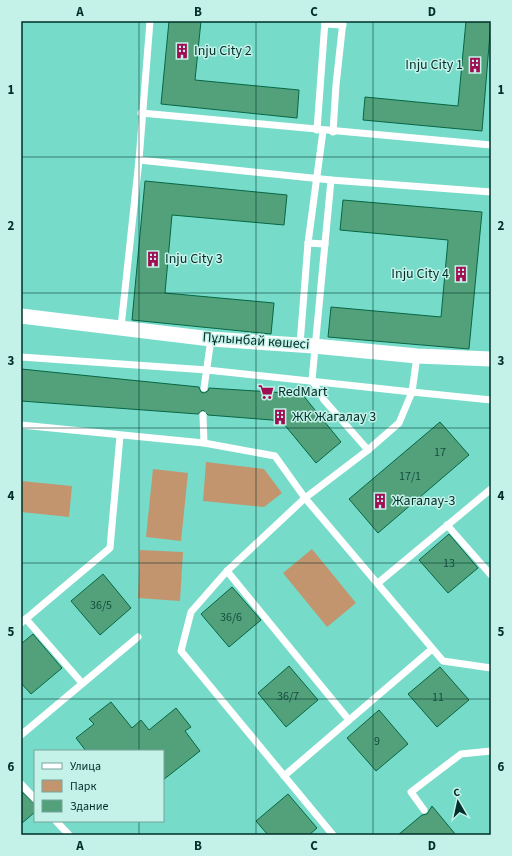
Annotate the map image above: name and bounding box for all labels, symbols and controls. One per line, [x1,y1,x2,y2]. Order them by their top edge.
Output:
text: A [75,3,84,21]
text: B [194,3,202,21]
text: C [310,3,318,21]
text: D [428,3,436,21]
place label: Inju City 2 [194,41,252,61]
building icon: Inju City 2 [173,42,191,60]
place label: Inju City 1 [405,55,463,75]
building icon: Inju City 1 [466,56,484,74]
text: 1 [8,81,15,99]
text: 1 [498,81,505,99]
text: 2 [8,217,15,235]
text: 2 [498,217,505,235]
place label: Inju City 3 [165,249,223,269]
building icon: Inju City 3 [144,250,162,268]
place label: Inju City 4 [391,264,449,284]
building icon: Inju City 4 [452,265,470,283]
street label: Пұлынбай көшесі [202,327,310,355]
text: 3 [8,352,15,370]
text: 3 [498,352,505,370]
place label: RedMart [278,382,328,402]
supermarket icon: RedMart [257,383,275,401]
place label: ЖК Жагалау 3 [292,407,376,427]
building icon: ЖК Жагалау 3 [271,408,289,426]
house number: 17 [434,444,446,461]
house number: 17/1 [399,468,421,485]
text: 4 [8,487,15,505]
text: 4 [498,487,505,505]
place label: Жагалау-3 [392,491,455,511]
building icon: Жагалау-3 [371,492,389,510]
house number: 13 [443,555,455,572]
house number: 36/5 [90,597,112,614]
house number: 36/6 [220,609,242,626]
text: 5 [8,623,15,641]
text: 5 [498,623,505,641]
house number: 36/7 [277,688,299,705]
house number: 11 [432,689,444,706]
house number: 9 [374,733,380,750]
legend [34,750,164,822]
text: 6 [8,758,15,776]
text: Улица [70,758,101,775]
text: 6 [498,758,505,776]
text: Парк [70,778,96,795]
north arrow [438,782,478,822]
text: С [452,785,461,801]
text: Здание [70,798,109,815]
text: A [75,837,84,855]
text: B [194,837,202,855]
text: C [310,837,318,855]
text: D [428,837,436,855]

